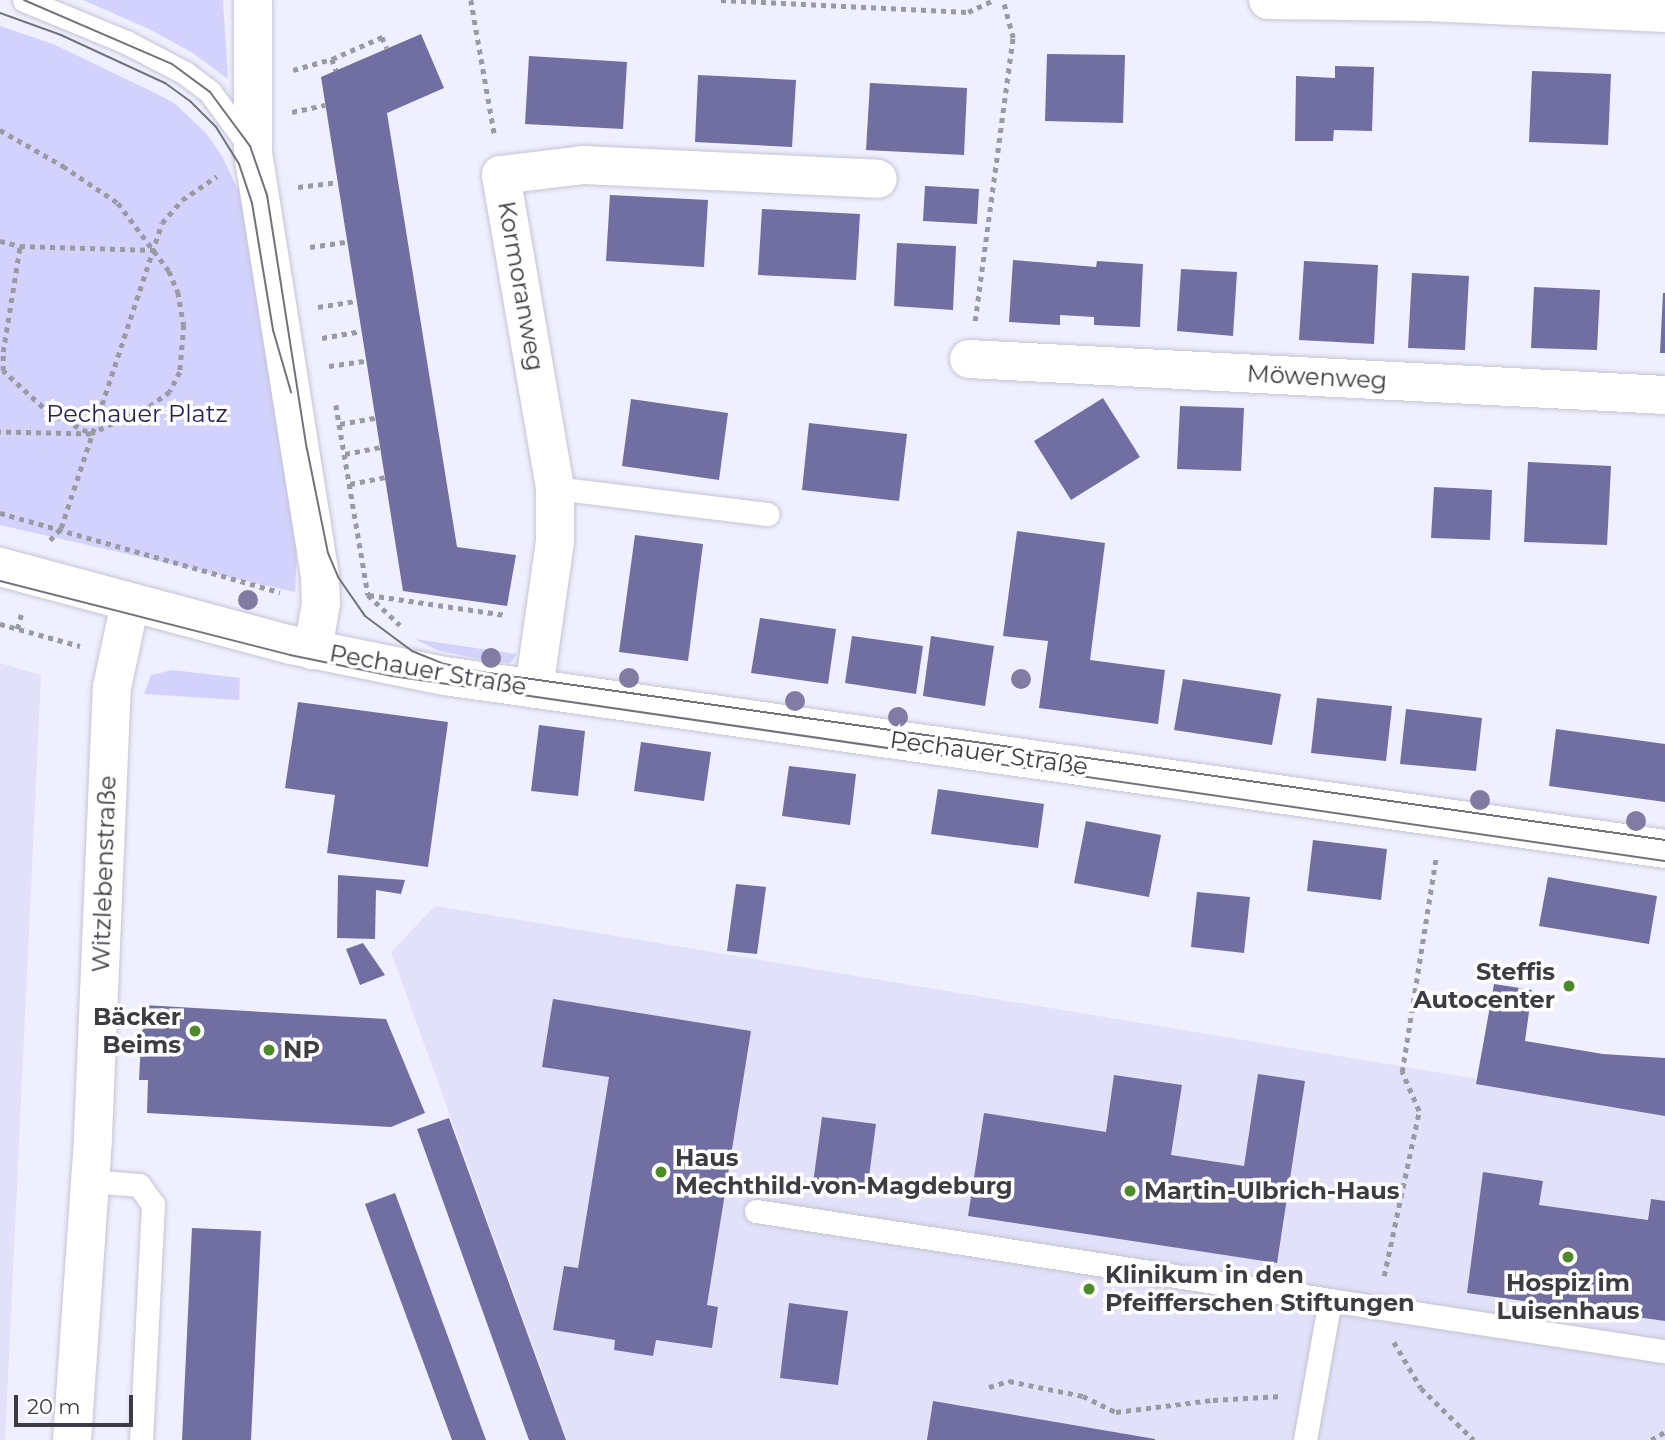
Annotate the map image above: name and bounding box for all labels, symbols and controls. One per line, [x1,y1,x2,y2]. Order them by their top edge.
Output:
street label: Kormoranweg [492,199,550,373]
street label: Möwenweg [1246,359,1388,395]
park label: Pechauer Platz [46,400,228,428]
street label: Pechauer Straße [327,638,529,702]
street label: Pechauer Straße [888,725,1090,781]
street label: Witzlebenstraße [86,775,122,973]
place label: Steffis Autocenter [1413,958,1555,1014]
marker: Steffis Autocenter [1561,978,1577,994]
place label: Bäcker Beims [93,1003,181,1059]
marker: Bäcker Beims [187,1023,203,1039]
place label: NP [283,1036,320,1064]
marker: NP [261,1042,277,1058]
place label: Haus Mechthild-von-Magdeburg [675,1144,1013,1200]
marker: Haus Mechthild-von-Magdeburg [653,1164,669,1180]
place label: Martin-Ulbrich-Haus [1144,1177,1399,1205]
marker: Martin-Ulbrich-Haus [1122,1183,1138,1199]
marker: Hospiz im Luisenhaus [1560,1249,1576,1265]
place label: Klinikum in den Pfeifferschen Stiftungen [1105,1261,1415,1317]
place label: Hospiz im Luisenhaus [1496,1269,1640,1325]
marker: Klinikum in den Pfeifferschen Stiftungen [1079,1279,1099,1299]
scale bar [18,1380,136,1424]
text: 20 m [27,1394,81,1419]

